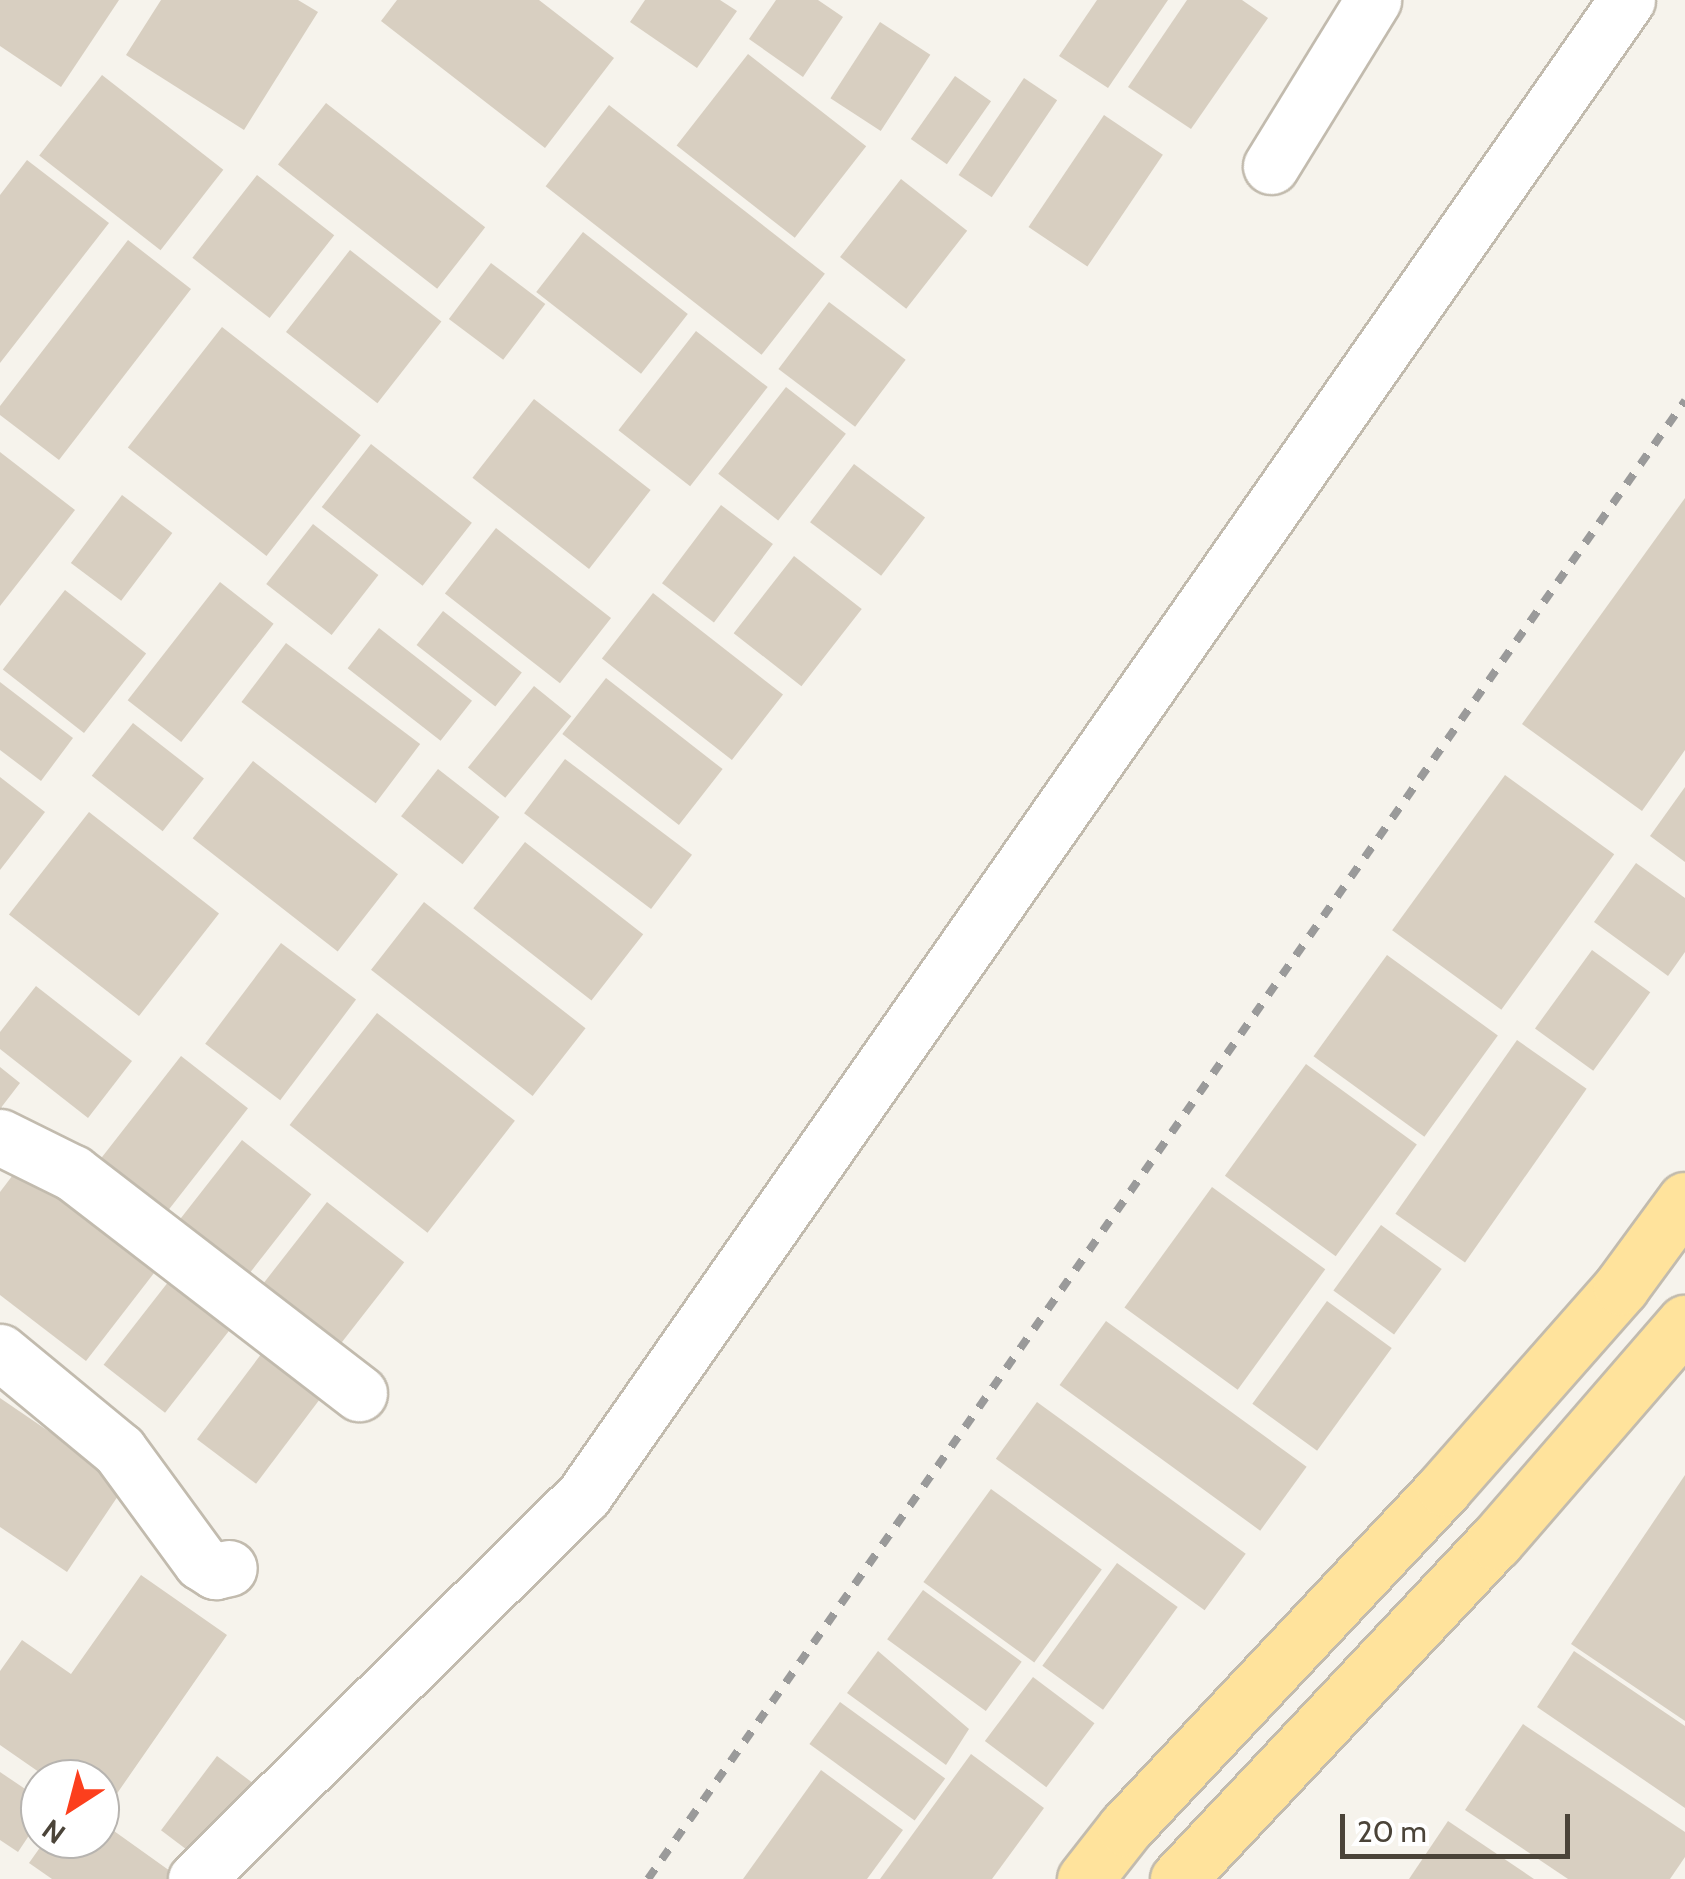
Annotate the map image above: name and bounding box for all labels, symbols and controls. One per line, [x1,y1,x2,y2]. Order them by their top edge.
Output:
north arrow [20,1759,120,1859]
scale bar [1345,1794,1575,1856]
text: N [36,1812,72,1851]
text: 20 m [1357,1813,1427,1850]

